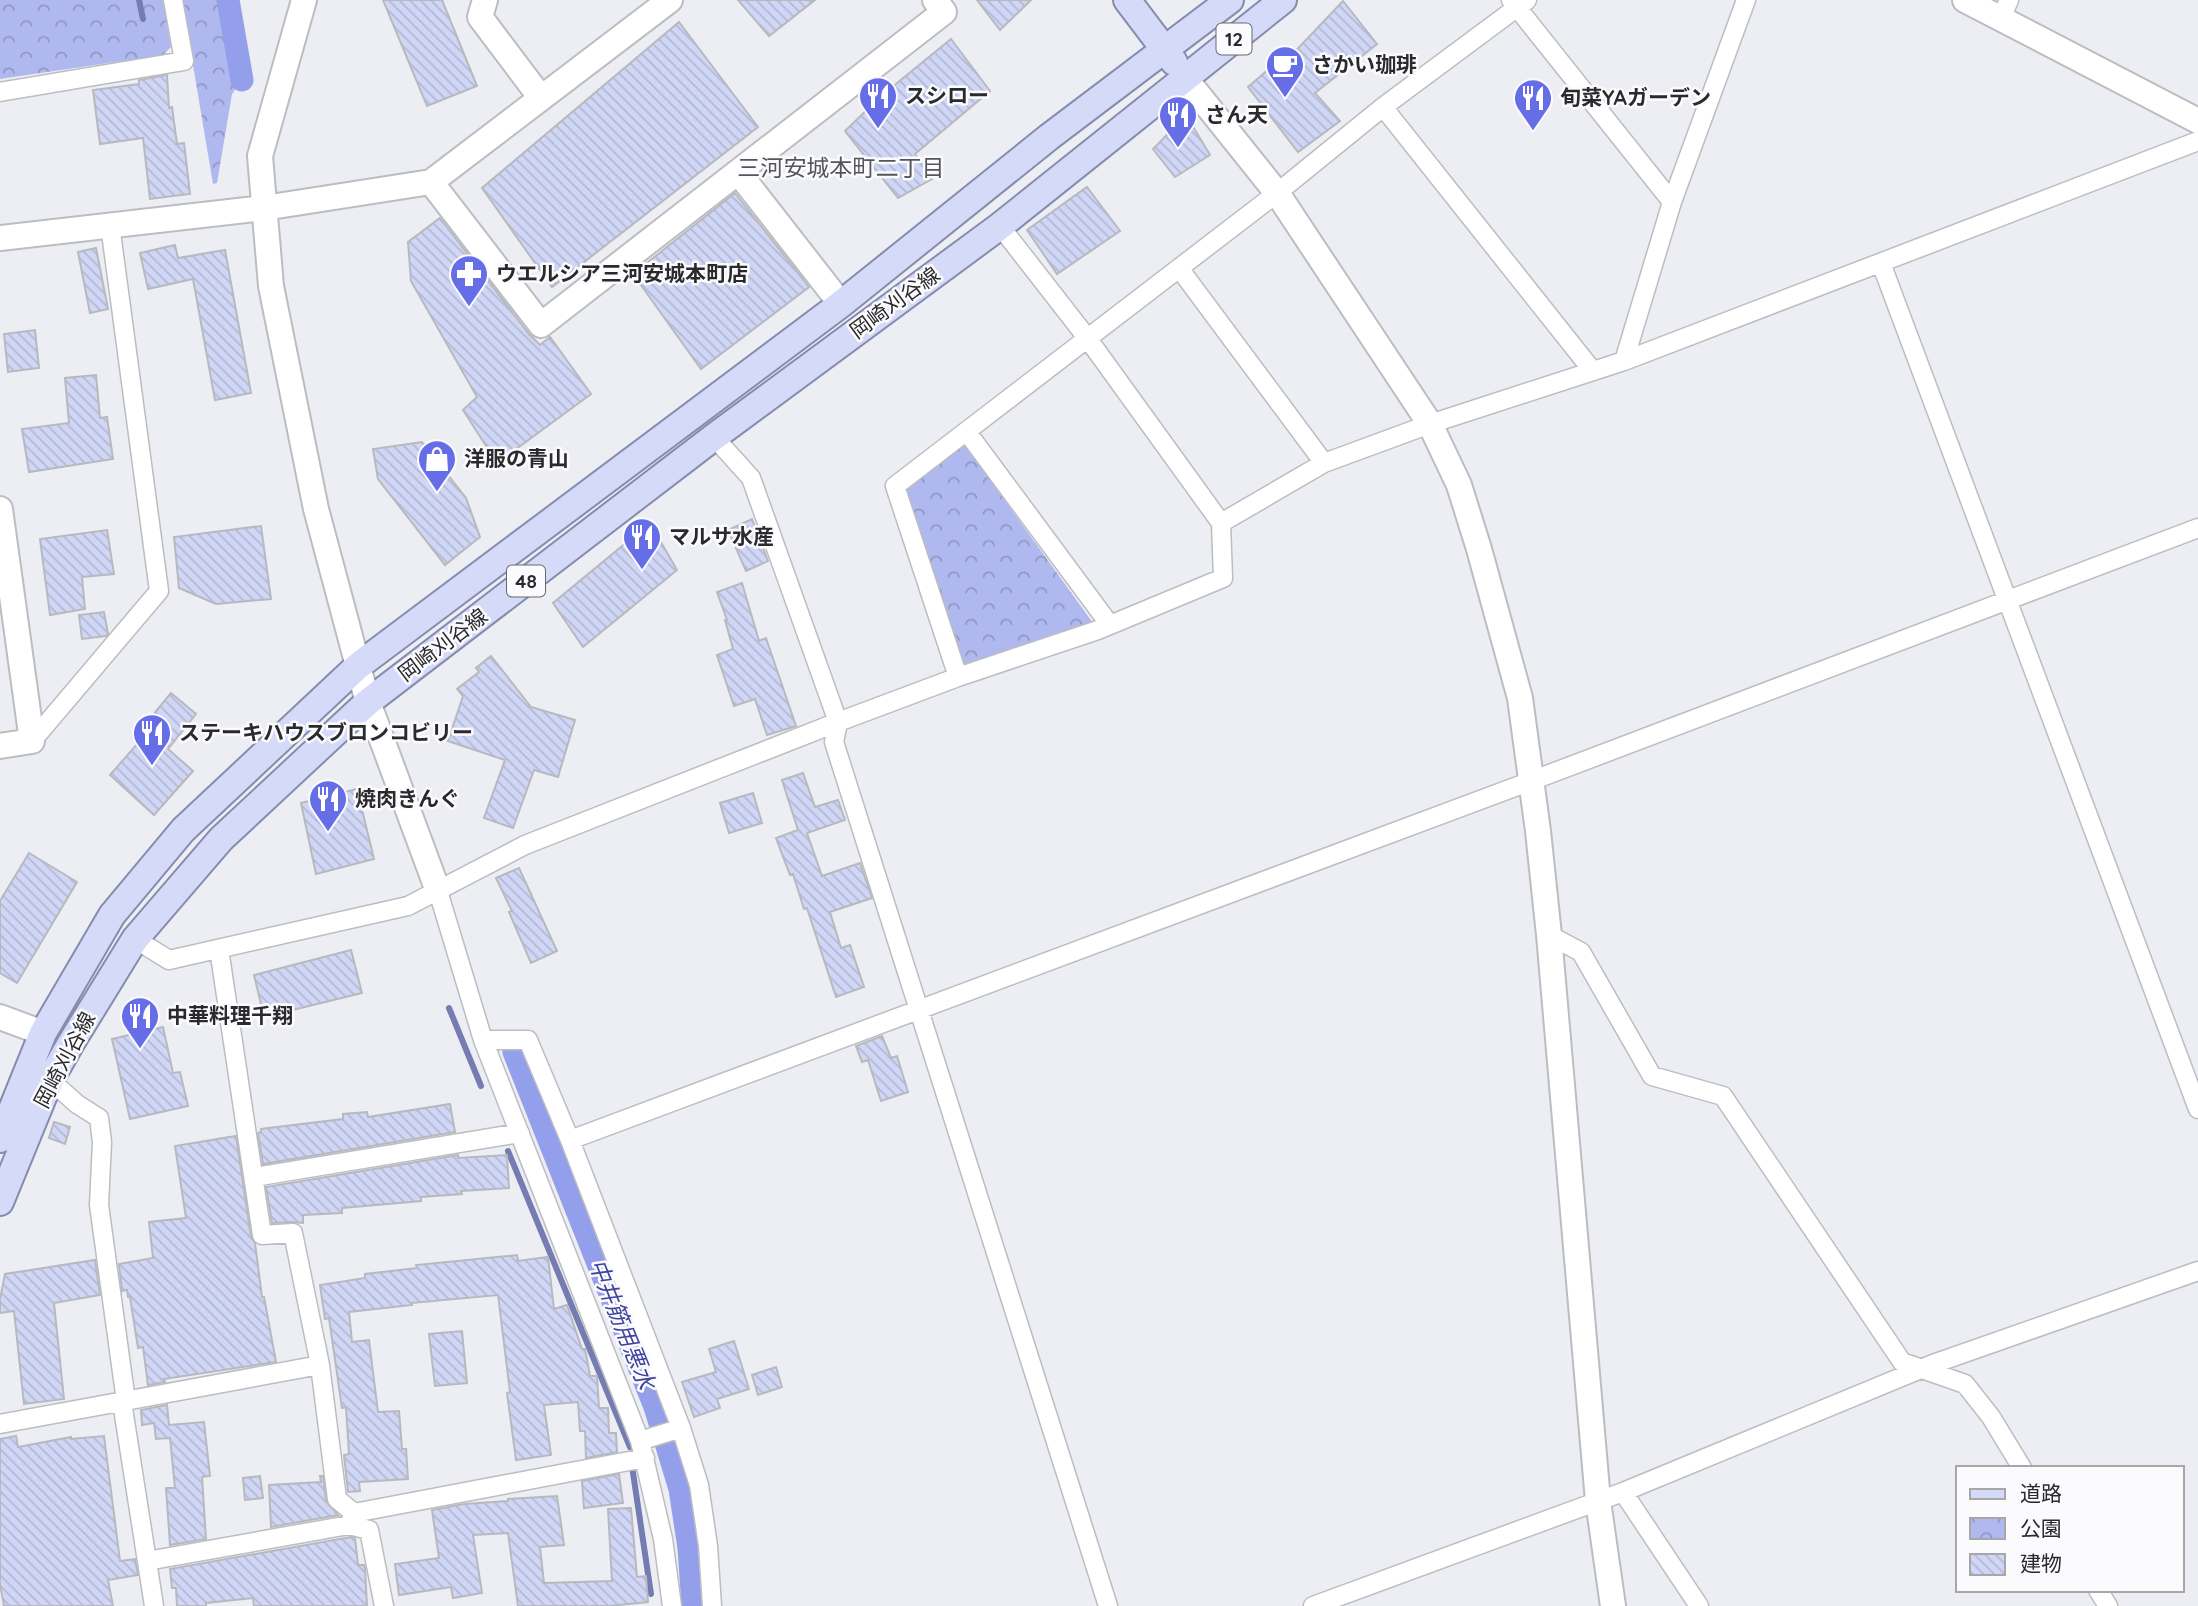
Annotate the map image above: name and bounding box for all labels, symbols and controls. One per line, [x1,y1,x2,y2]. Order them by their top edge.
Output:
road number: 12 [1216,23,1252,54]
cafe icon: さかい珈琲 [1264,44,1306,99]
place label: さかい珈琲 [1312,51,1417,77]
restaurant icon: スシロー [857,75,899,130]
restaurant icon: 旬菜YAガーデン [1512,77,1554,132]
place label: スシロー [905,82,989,108]
place label: 旬菜YAガーデン [1560,84,1711,110]
restaurant icon: さん天 [1157,94,1199,149]
place label: さん天 [1205,101,1268,127]
district label: 三河安城本町二丁目 [738,153,945,182]
pharmacy icon: ウエルシア三河安城本町店 [448,253,490,308]
place label: ウエルシア三河安城本町店 [496,260,748,286]
street label: 岡崎刈谷線 [844,261,945,344]
shop icon: 洋服の青山 [416,438,458,493]
place label: 洋服の青山 [464,445,569,471]
restaurant icon: マルサ水産 [621,516,663,571]
place label: マルサ水産 [669,523,774,549]
road number: 48 [507,566,545,596]
street label: 岡崎刈谷線 [393,602,492,686]
restaurant icon: ステーキハウスブロンコビリー [131,712,173,767]
place label: ステーキハウスブロンコビリー [179,719,473,745]
restaurant icon: 焼肉きんぐ [307,778,349,833]
place label: 焼肉きんぐ [355,785,460,811]
restaurant icon: 中華料理千翔 [119,995,161,1050]
place label: 中華料理千翔 [167,1002,293,1028]
street label: 岡崎刈谷線 [28,1007,100,1112]
water label: 中井筋用悪水 [583,1254,663,1396]
legend [1956,1466,2184,1592]
text: 道路 [2020,1480,2062,1506]
text: 公園 [2020,1515,2062,1541]
text: 建物 [2020,1550,2062,1576]

